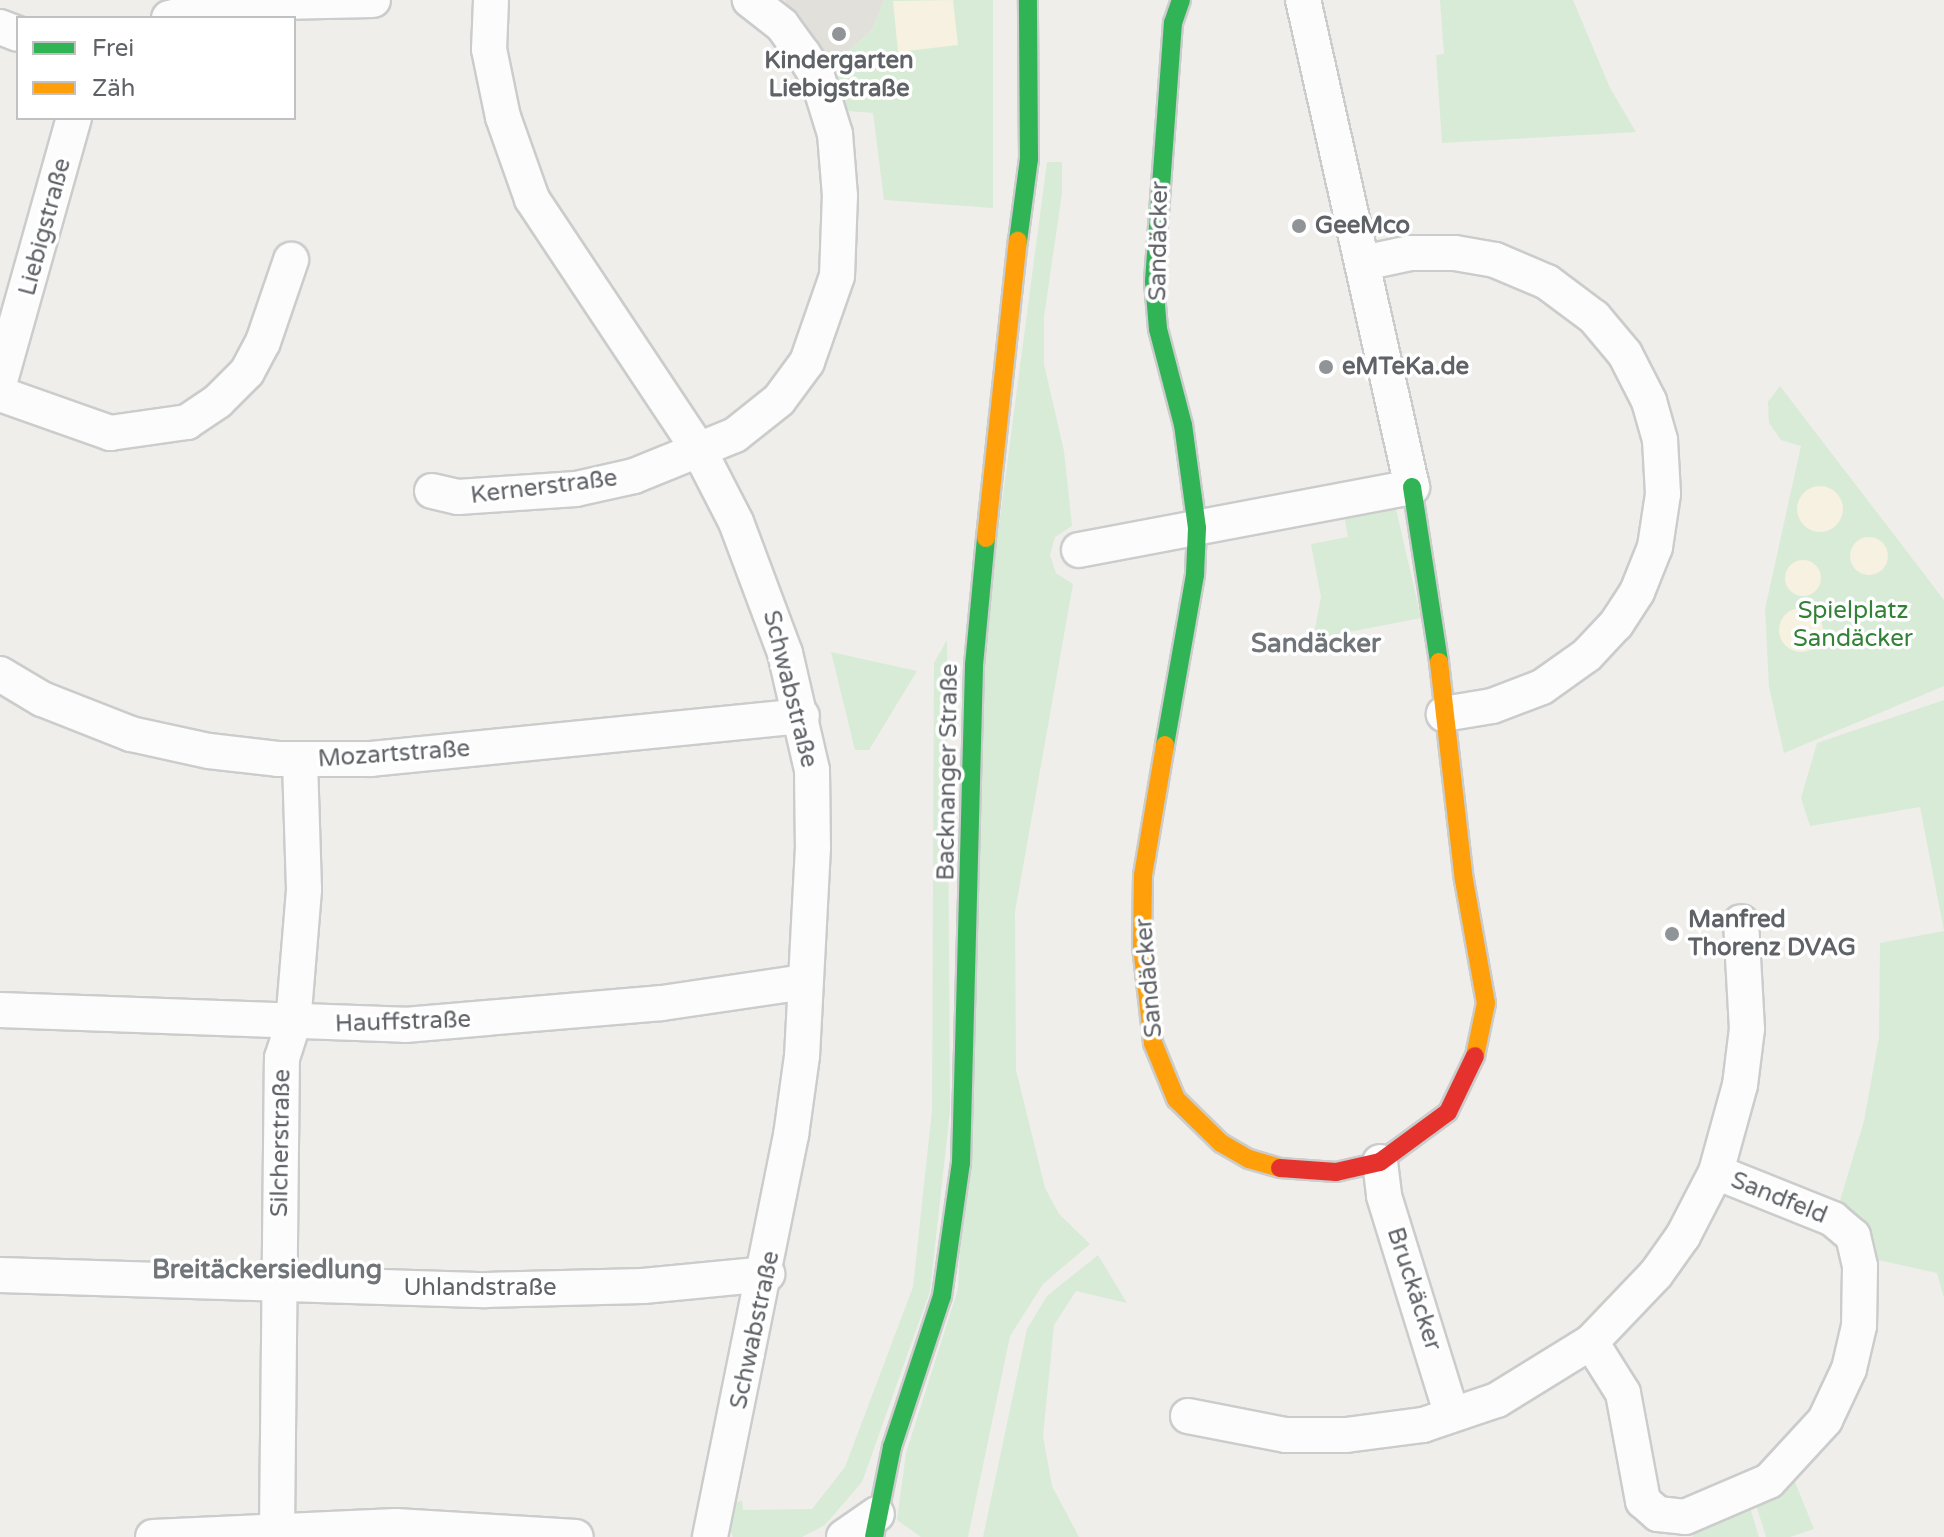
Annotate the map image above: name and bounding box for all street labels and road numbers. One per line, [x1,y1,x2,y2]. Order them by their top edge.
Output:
street label: Liebigstraße [13,155,77,299]
street label: Sandäcker [1144,181,1174,301]
street label: Kernerstraße [469,464,619,510]
street label: Schwabstraße [757,607,823,771]
street label: Backnanger Straße [932,663,964,881]
street label: Mozartstraße [317,734,471,774]
street label: Sandäcker [1129,917,1169,1039]
street label: Hauffstraße [334,1005,472,1039]
street label: Silcherstraße [265,1069,297,1217]
street label: Sandfeld [1727,1166,1831,1230]
street label: Bruckäcker [1381,1224,1447,1354]
street label: Schwabstraße [724,1248,786,1412]
street label: Uhlandstraße [403,1274,557,1302]

